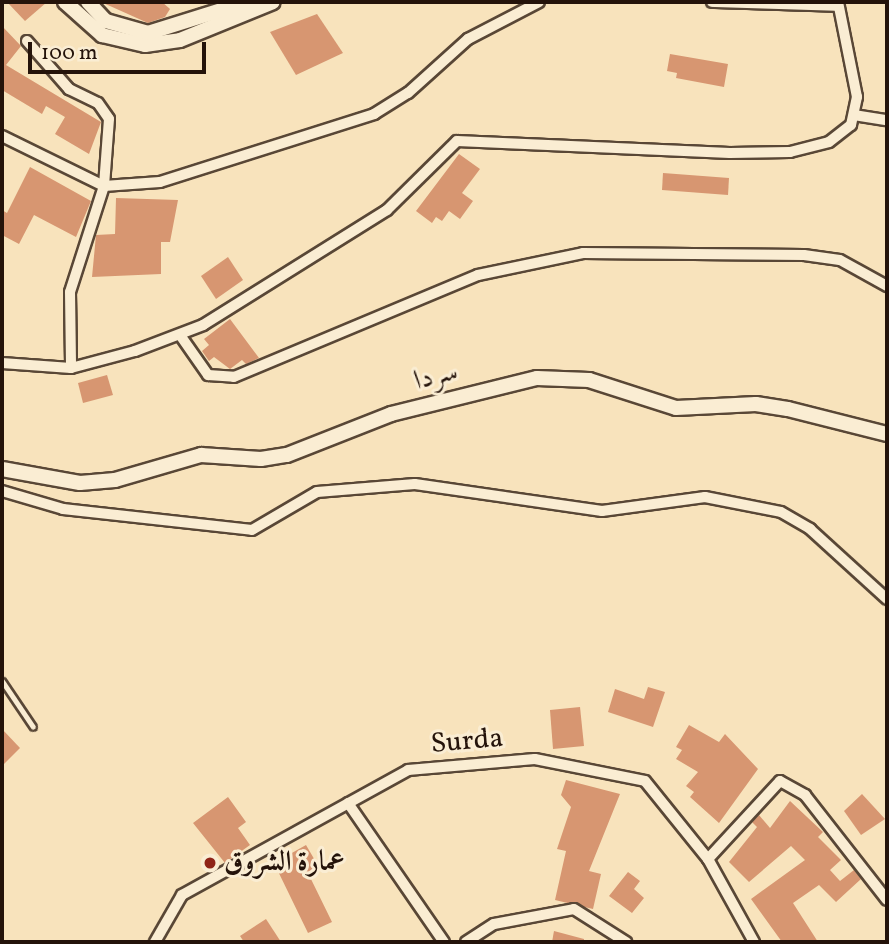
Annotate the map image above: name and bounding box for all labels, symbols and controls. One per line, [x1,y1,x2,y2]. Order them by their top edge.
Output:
scale bar [32,28,210,72]
text: 100 m [41,39,98,68]
street label: سردا [411,355,461,399]
street label: Surda [429,722,505,762]
place label: عمارة الشروق [224,846,345,880]
marker: عمارة الشروق [202,855,218,871]

